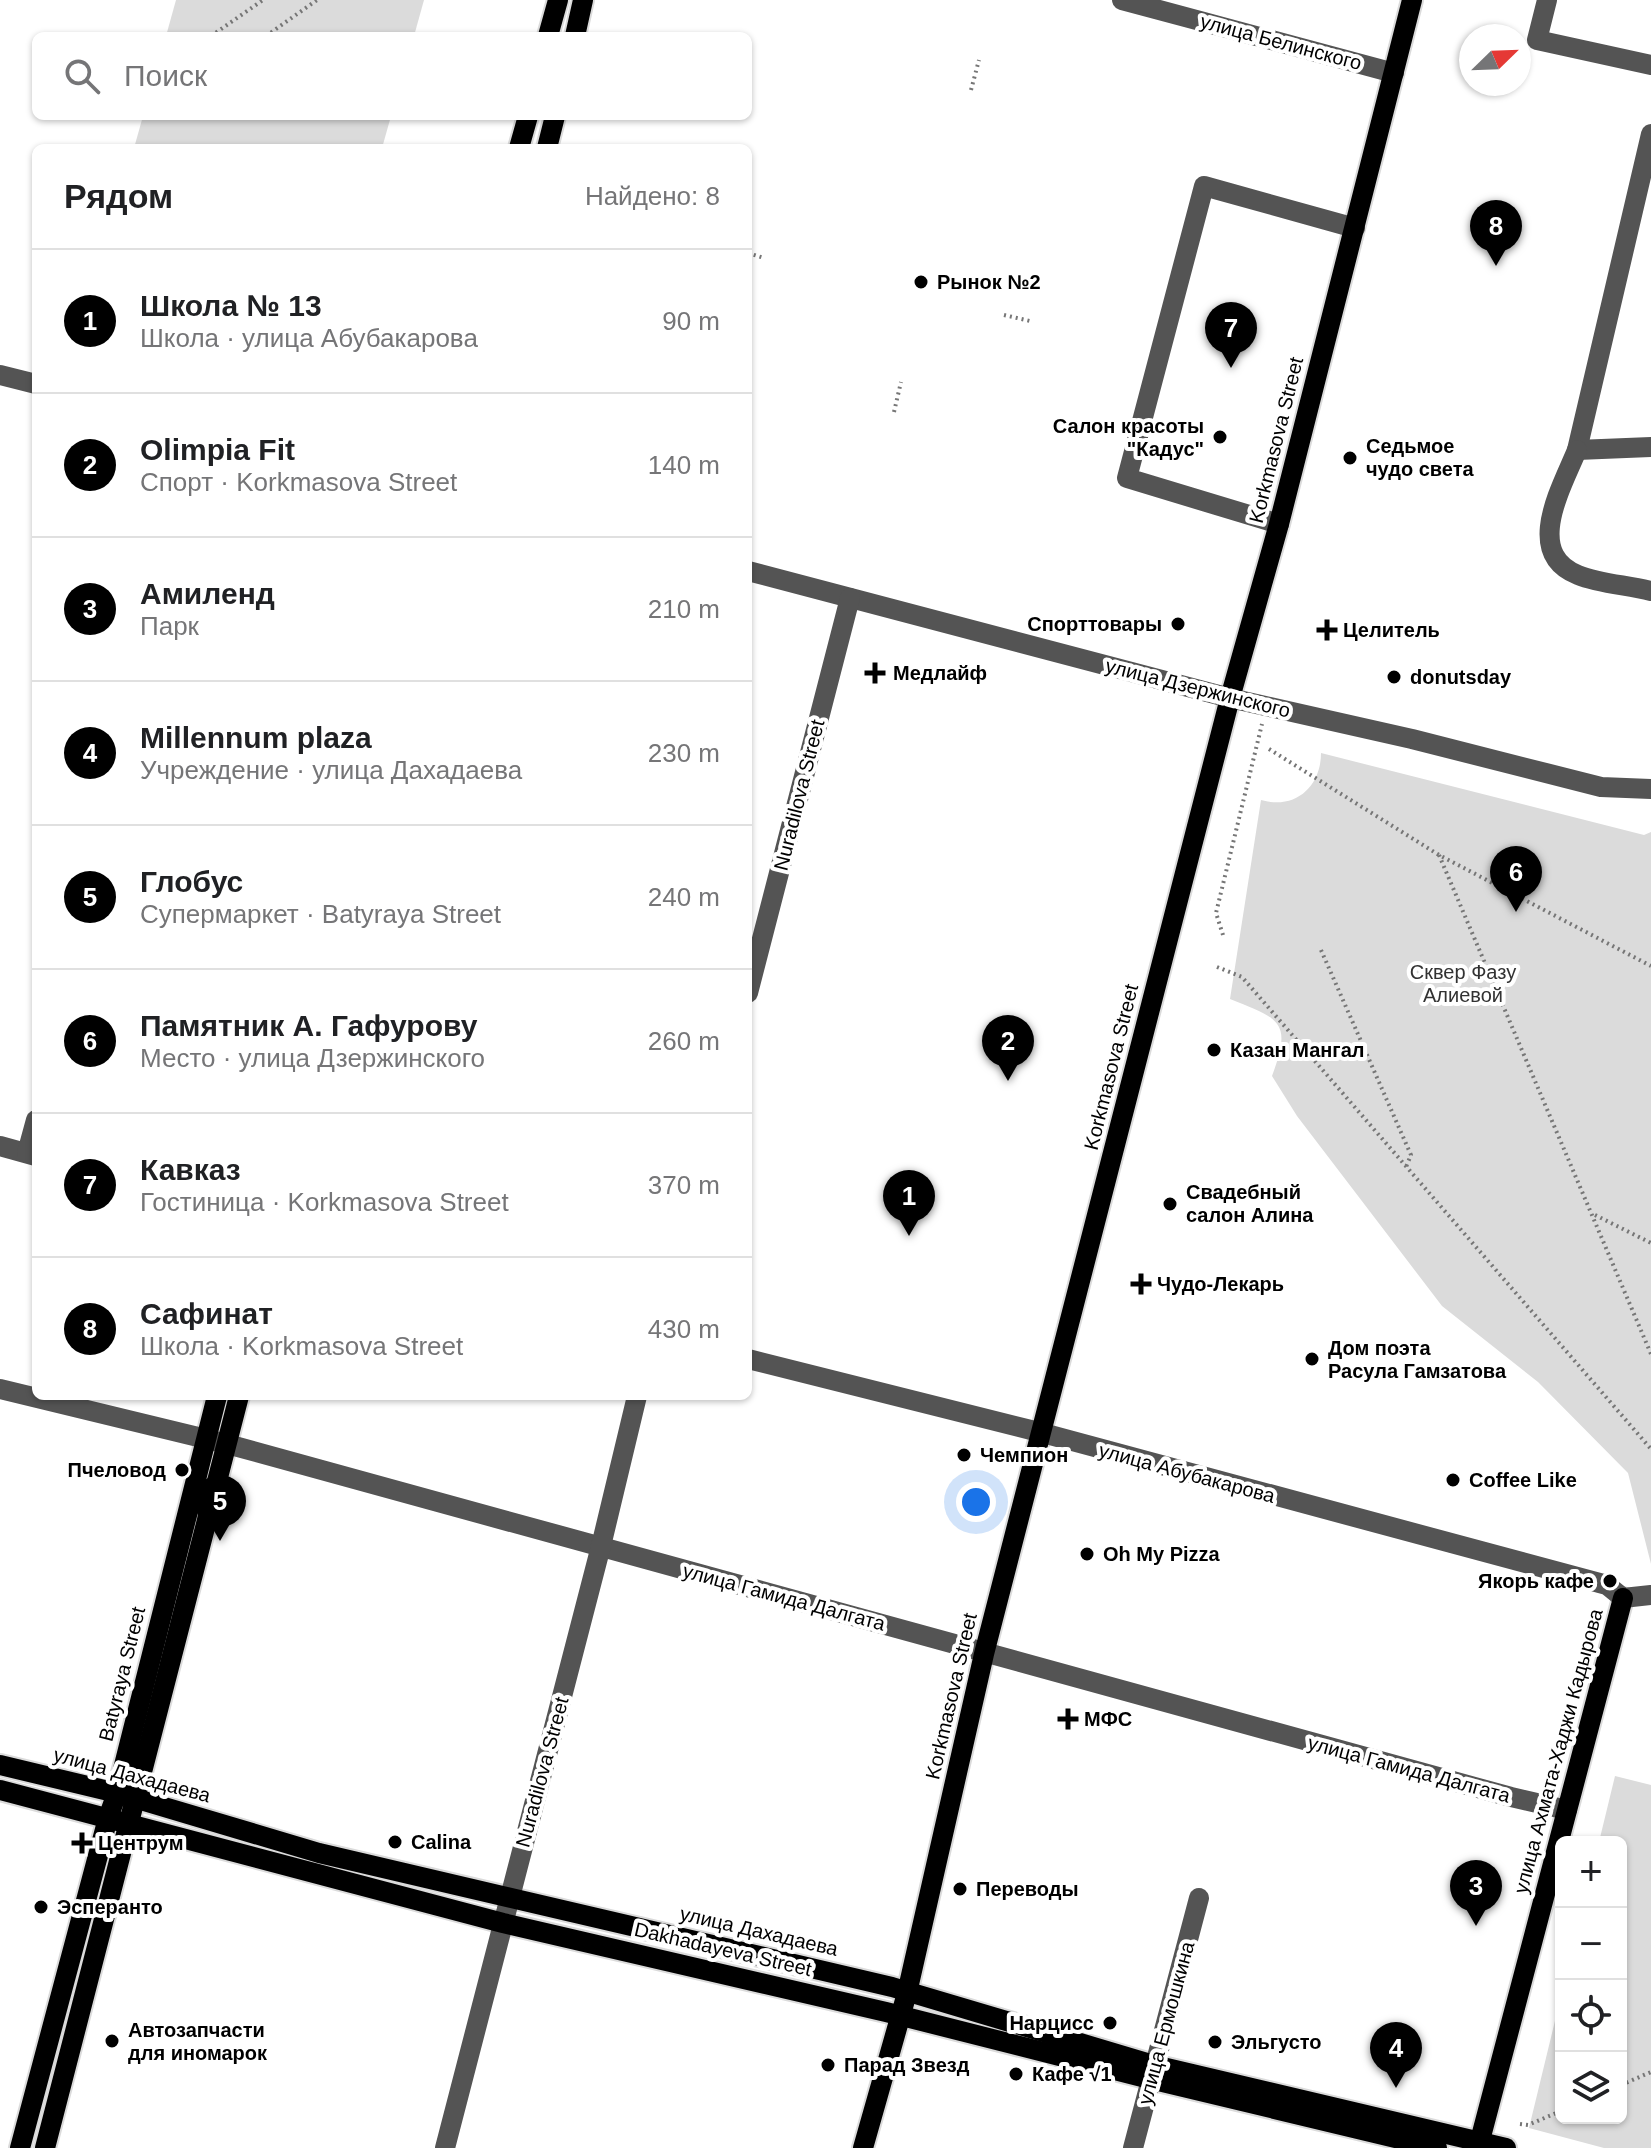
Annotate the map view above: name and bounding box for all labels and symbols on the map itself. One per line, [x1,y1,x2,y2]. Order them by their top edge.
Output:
street label: улица Белинского [1198,10,1364,74]
north arrow [1459,24,1531,96]
pin: 8 [1470,200,1522,266]
place label: Рынок №2 [937,271,1041,293]
marker: Рынок №2 [912,273,930,291]
pin: 7 [1205,302,1257,368]
street label: Korkmasova Street [1245,354,1307,525]
place label: Салон красоты "Кадус" [1053,415,1204,460]
marker: Салон красоты "Кадус" [1211,428,1229,446]
place label: Седьмое чудо света [1366,435,1475,480]
marker: Седьмое чудо света [1341,449,1359,467]
place label: Спорттовары [1027,613,1162,635]
marker: Спорттовары [1169,615,1187,633]
place label: Целитель [1343,619,1440,641]
marker: Целитель [1318,621,1336,639]
street label: улица Дзержинского [1103,654,1293,722]
marker: Медлайф [864,662,886,684]
place label: Медлайф [893,662,987,684]
place label: donutsday [1410,666,1512,688]
marker: donutsday [1385,668,1403,686]
street label: Nuradilova Street [770,717,828,873]
pin: 6 [1490,846,1542,912]
park label: Сквер Фазу Алиевой [1410,961,1516,1006]
street label: Korkmasova Street [1080,981,1142,1152]
pin: 2 [982,1015,1034,1081]
place label: Казан Мангал [1230,1039,1365,1061]
marker: Казан Мангал [1205,1041,1223,1059]
pin: 1 [883,1170,935,1236]
place label: Свадебный салон Алина [1186,1181,1314,1226]
marker: Свадебный салон Алина [1161,1195,1179,1213]
place label: Чудо-Лекарь [1157,1273,1284,1295]
marker: Чудо-Лекарь [1132,1275,1150,1293]
place label: Дом поэта Расула Гамзатова [1328,1337,1507,1382]
marker: Дом поэта Расула Гамзатова [1303,1350,1321,1368]
street label: улица Абубакарова [1097,1439,1278,1507]
place label: Чемпион [980,1444,1068,1466]
marker: Чемпион [955,1446,973,1464]
place label: Пчеловод [68,1459,166,1481]
marker: Пчеловод [173,1461,191,1479]
place label: Coffee Like [1469,1469,1577,1491]
marker: Coffee Like [1444,1471,1462,1489]
pin: 5 [194,1475,246,1541]
your location [956,1482,996,1522]
place label: Oh My Pizza [1103,1543,1221,1565]
marker: Oh My Pizza [1078,1545,1096,1563]
street label: улица Гамида Далгата [680,1559,888,1635]
place label: Якорь кафе [1478,1570,1594,1592]
marker: Якорь кафе [1601,1572,1619,1590]
street label: Batyraya Street [95,1604,149,1744]
street label: улица Ахмата-Хаджи Кадырова [1509,1605,1607,1896]
street label: Korkmasova Street [921,1610,981,1781]
street label: Nuradilova Street [511,1694,573,1849]
place label: МФС [1084,1708,1132,1730]
marker: МФС [1059,1710,1077,1728]
street label: улица Гамида Далгата [1305,1731,1513,1807]
street label: улица Дахадаева [51,1743,214,1807]
place label: Calina [411,1831,472,1853]
place label: Центрум [98,1832,183,1854]
marker: Calina [386,1833,404,1851]
marker: Центрум [73,1834,91,1852]
pin: 3 [1450,1860,1502,1926]
place label: Переводы [976,1878,1079,1900]
marker: Переводы [951,1880,969,1898]
place label: Эсперанто [57,1896,163,1918]
marker: Эсперанто [32,1898,50,1916]
street label: улица Дахадаева [678,1902,841,1960]
street label: Dakhadayeva Street [632,1918,814,1980]
street label: улица Ермошкина [1134,1938,1199,2107]
place label: Нарцисс [1009,2012,1094,2034]
marker: Нарцисс [1101,2014,1119,2032]
place label: Автозапчасти для иномарок [128,2019,268,2064]
pin: 4 [1370,2022,1422,2088]
place label: Эльгусто [1231,2031,1322,2053]
marker: Автозапчасти для иномарок [103,2032,121,2050]
marker: Эльгусто [1206,2033,1224,2051]
place label: Парад Звезд [844,2054,970,2076]
marker: Парад Звезд [819,2056,837,2074]
place label: Кафе √1 [1032,2063,1112,2085]
marker: Кафе √1 [1007,2065,1025,2083]

